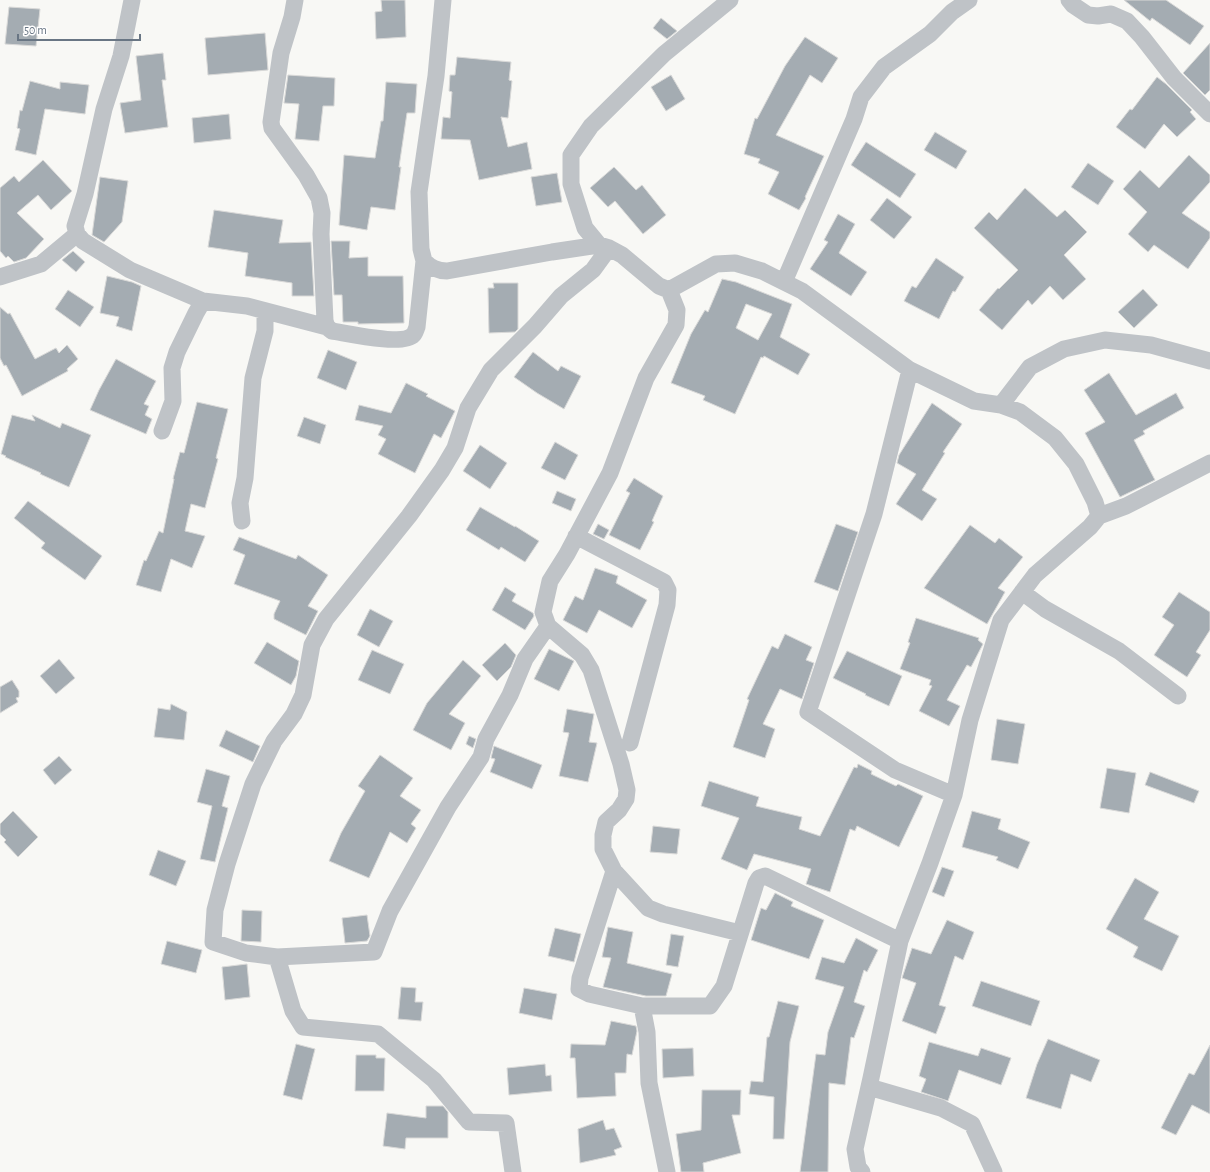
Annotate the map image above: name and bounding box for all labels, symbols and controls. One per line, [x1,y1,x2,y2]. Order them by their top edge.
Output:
scale bar [18,16,140,42]
text: 50 m [24,24,47,36]

